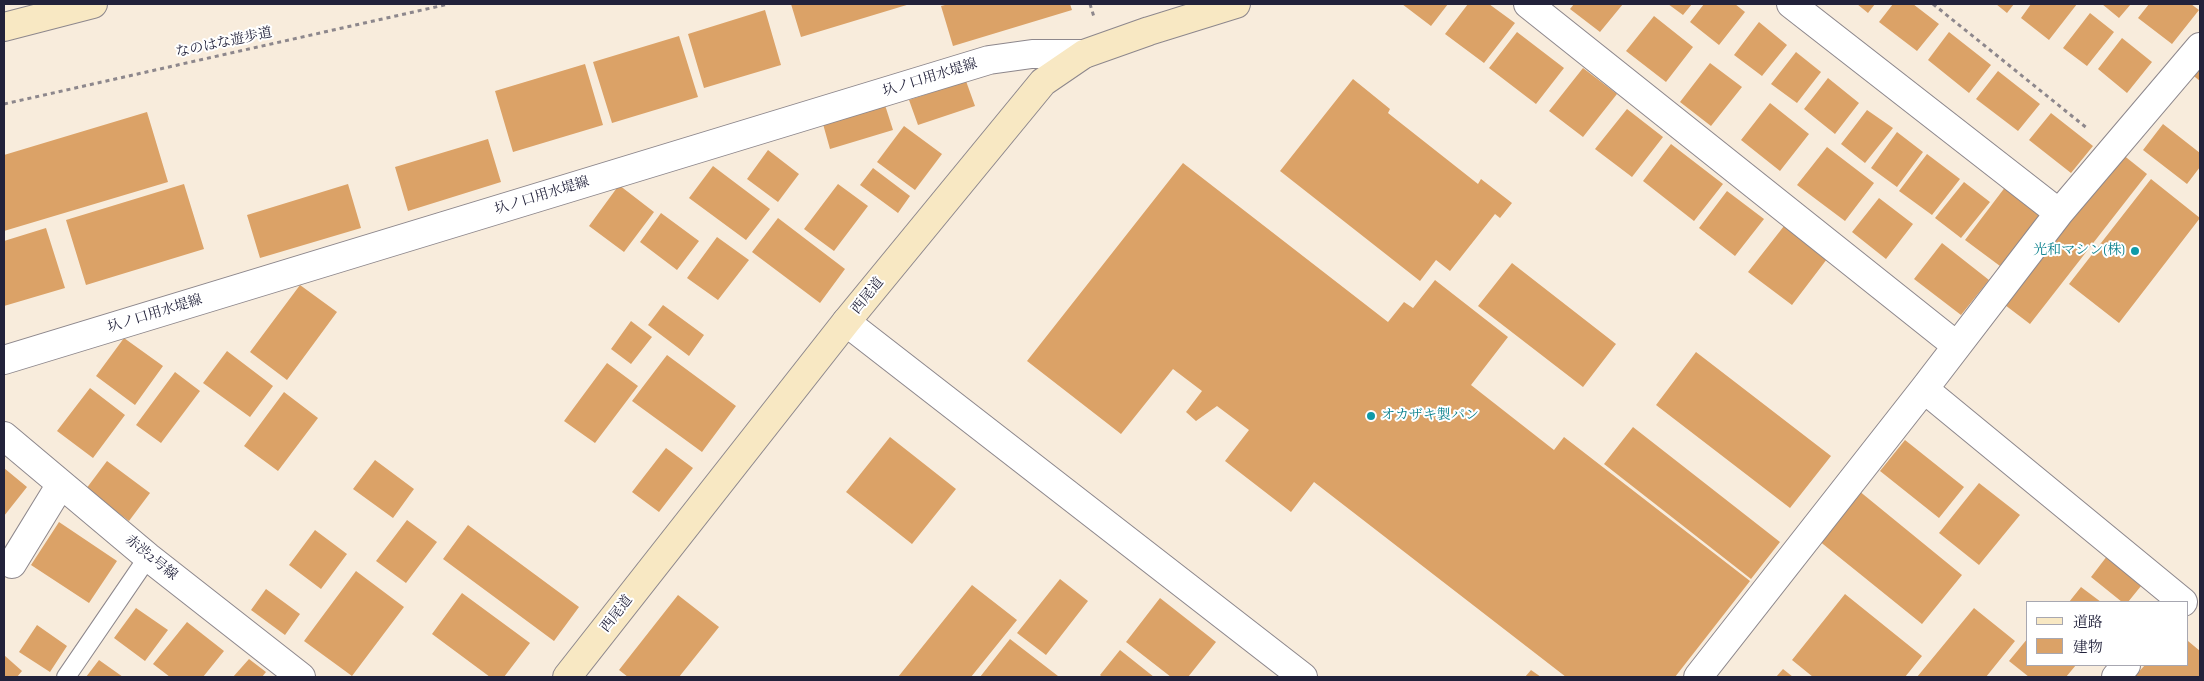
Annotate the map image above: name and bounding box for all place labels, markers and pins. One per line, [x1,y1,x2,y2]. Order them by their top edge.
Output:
place label: 光和マシン(株) [2033,243,2125,259]
marker: 光和マシン(株) [2129,245,2141,257]
place label: オカザキ製パン [1381,408,1479,424]
marker: オカザキ製パン [1365,410,1377,422]

